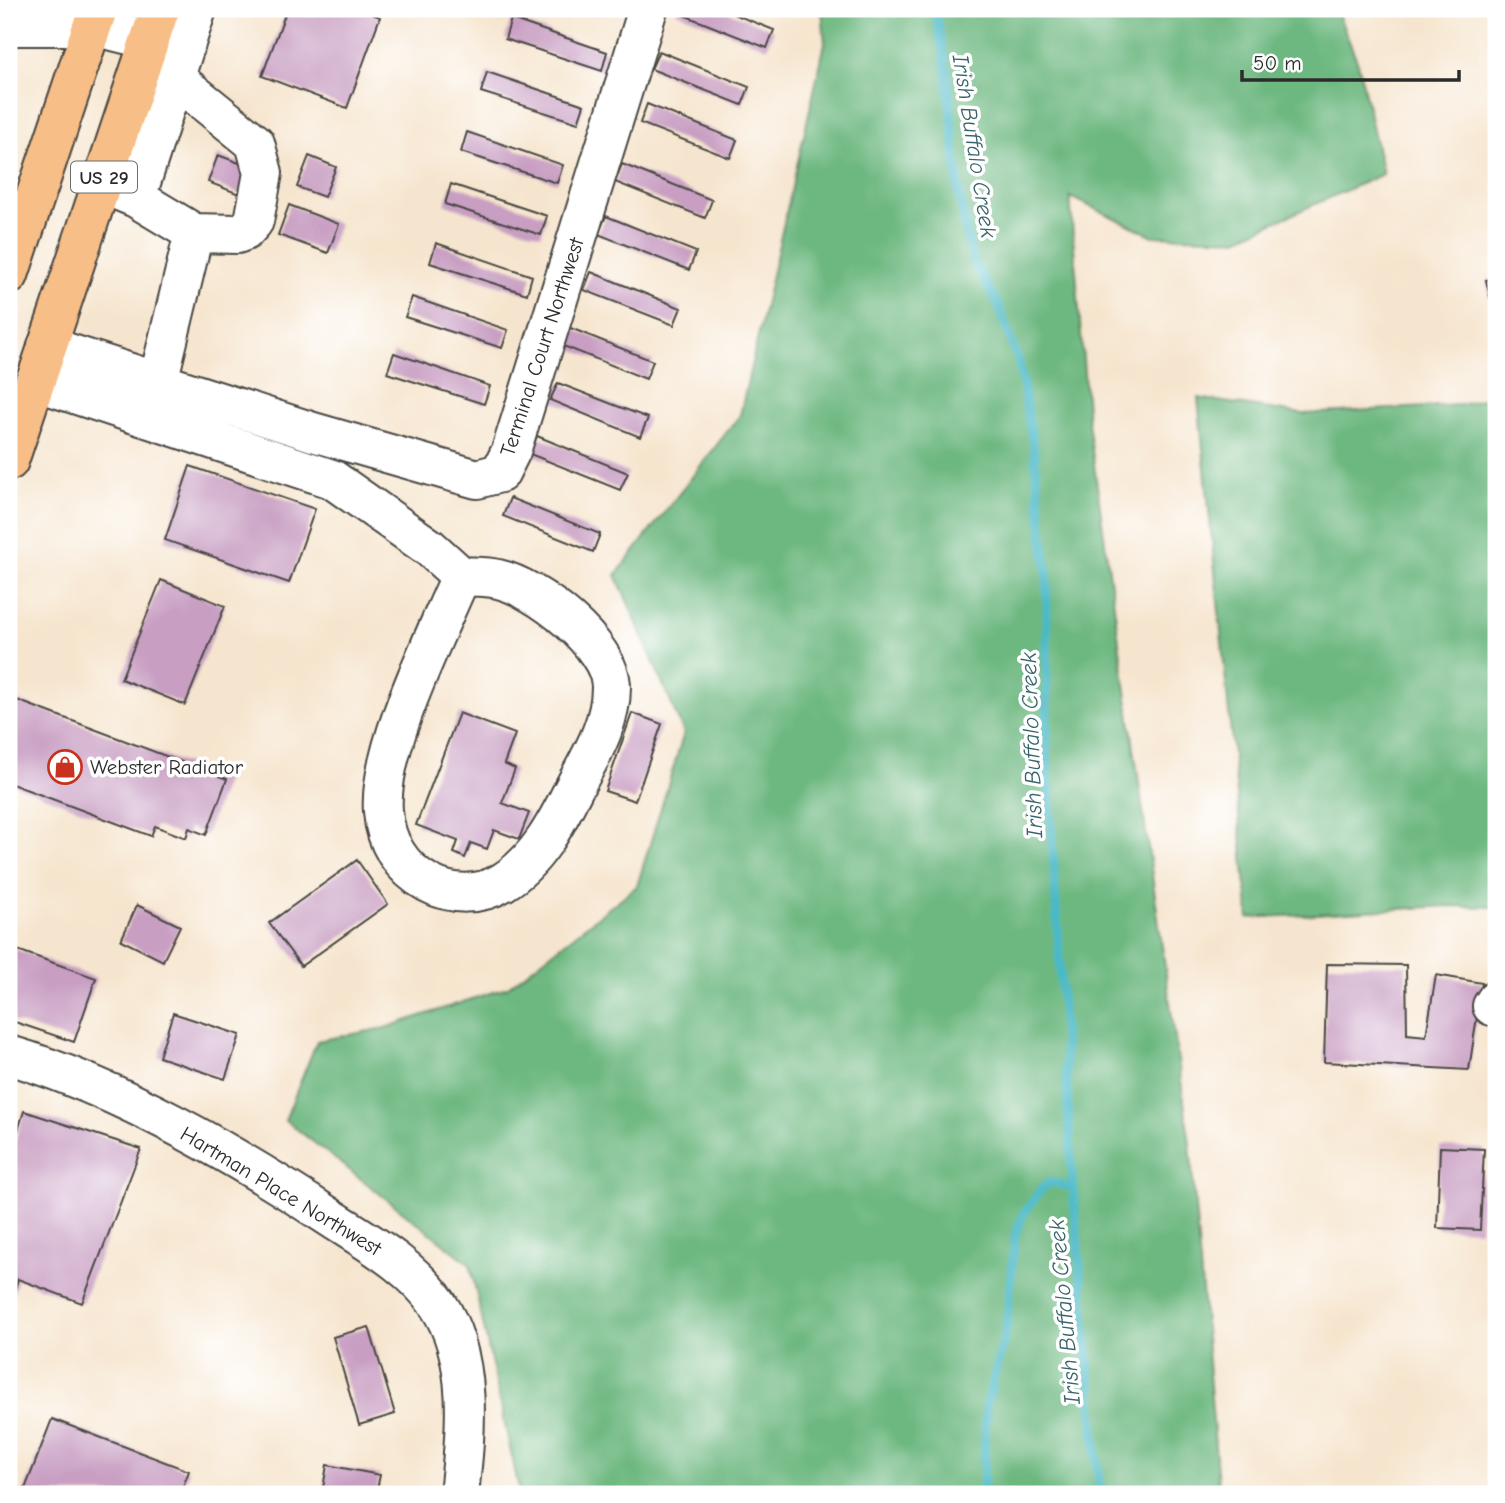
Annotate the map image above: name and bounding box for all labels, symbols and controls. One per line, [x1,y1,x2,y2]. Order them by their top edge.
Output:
scale bar [1242,38,1460,82]
water label: Irish Buffalo Creek [947,51,1002,241]
text: 50 m [1253,51,1302,75]
road number: US 29 [71,162,137,192]
street label: Terminal Court Northwest [495,234,589,459]
water label: Irish Buffalo Creek [1015,651,1048,839]
shop icon: Webster Radiator [46,748,84,786]
place label: Webster Radiator [90,755,244,779]
street label: Hartman Place Northwest [176,1121,387,1261]
water label: Irish Buffalo Creek [1043,1218,1086,1407]

